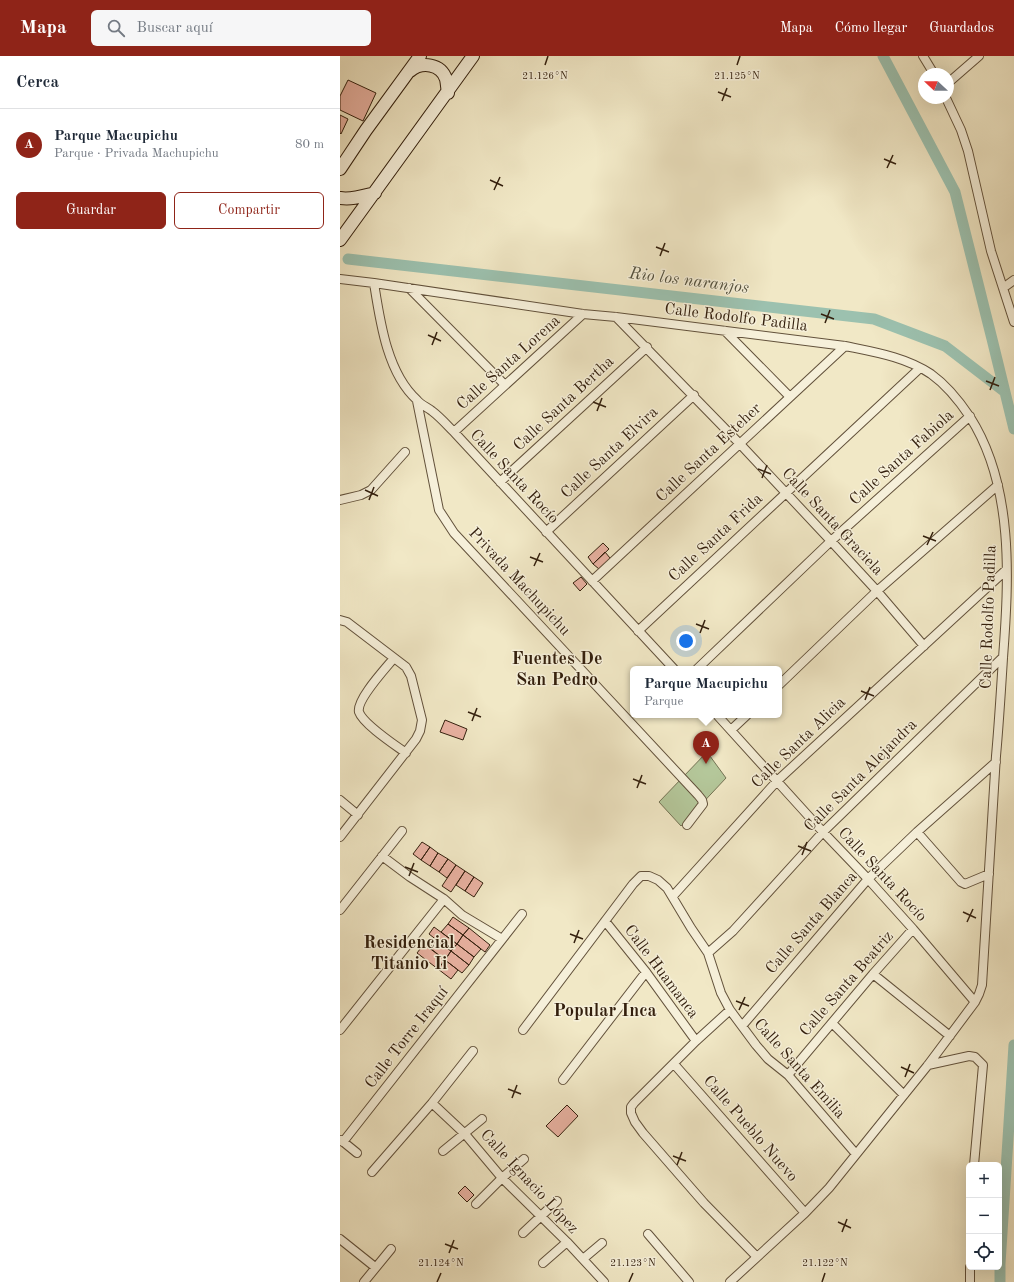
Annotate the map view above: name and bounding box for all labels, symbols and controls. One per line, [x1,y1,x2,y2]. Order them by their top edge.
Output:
search box [91,10,371,46]
icon: search [105,17,127,39]
text: Mapa [20,19,67,38]
text: Buscar aquí [137,21,213,36]
text: Mapa [780,21,813,35]
text: Cómo llegar [835,21,907,35]
text: Guardados [929,21,994,35]
north arrow [918,68,954,104]
text: 21.126°N [522,71,568,81]
text: 21.125°N [714,71,760,81]
text: Cerca [16,74,59,91]
text: Parque Macupichu [54,129,178,144]
text: A [24,138,34,151]
text: 80 m [295,138,324,151]
text: Parque · Privada Machupichu [54,147,219,160]
button: Guardar [16,192,166,229]
button: Compartir [174,192,324,229]
water label: Rio los naranjos [627,265,750,297]
street label: Calle Rodolfo Padilla [664,301,809,335]
street label: Calle Santa Lorena [454,313,564,413]
street label: Calle Santa Bertha [511,354,617,454]
street label: Calle Santa Esteher [653,400,765,506]
street label: Calle Santa Elvira [558,404,662,502]
street label: Calle Santa Fabiola [847,407,957,509]
street label: Calle Santa Rocío [466,427,562,527]
street label: Calle Santa Graciela [778,465,886,579]
street label: Calle Santa Frida [666,491,766,585]
street label: Privada Machupichu [465,525,573,639]
street label: Calle Rodolfo Padilla [978,545,1000,689]
your location [676,631,696,651]
district label: Fuentes De San Pedro [512,650,602,689]
popup [630,666,782,718]
text: Parque Macupichu [644,677,768,692]
street label: Calle Santa Alicia [749,694,849,792]
text: Parque [644,695,684,708]
street label: Calle Santa Alejandra [802,717,920,835]
pin: A [693,731,719,764]
street label: Calle Santa Rocío [834,825,930,925]
street label: Calle Santa Blanca [763,868,861,977]
street label: Calle Huamanca [621,922,701,1022]
street label: Calle Santa Beatriz [797,928,897,1040]
district label: Residencial Titanio Ii [363,934,455,973]
street label: Calle Torre Iraquí [363,984,452,1092]
district label: Popular Inca [553,1002,657,1020]
street label: Calle Santa Emilia [750,1016,848,1122]
street label: Calle Pueblo Nuevo [700,1073,800,1185]
street label: Calle Ignacio López [477,1127,581,1237]
map controls [966,1162,1002,1270]
button: + [966,1162,1002,1198]
button: − [966,1198,1002,1234]
button: locate [966,1234,1002,1270]
text: 21.124°N [418,1258,464,1268]
text: 21.123°N [610,1258,656,1268]
text: 21.122°N [802,1258,848,1268]

